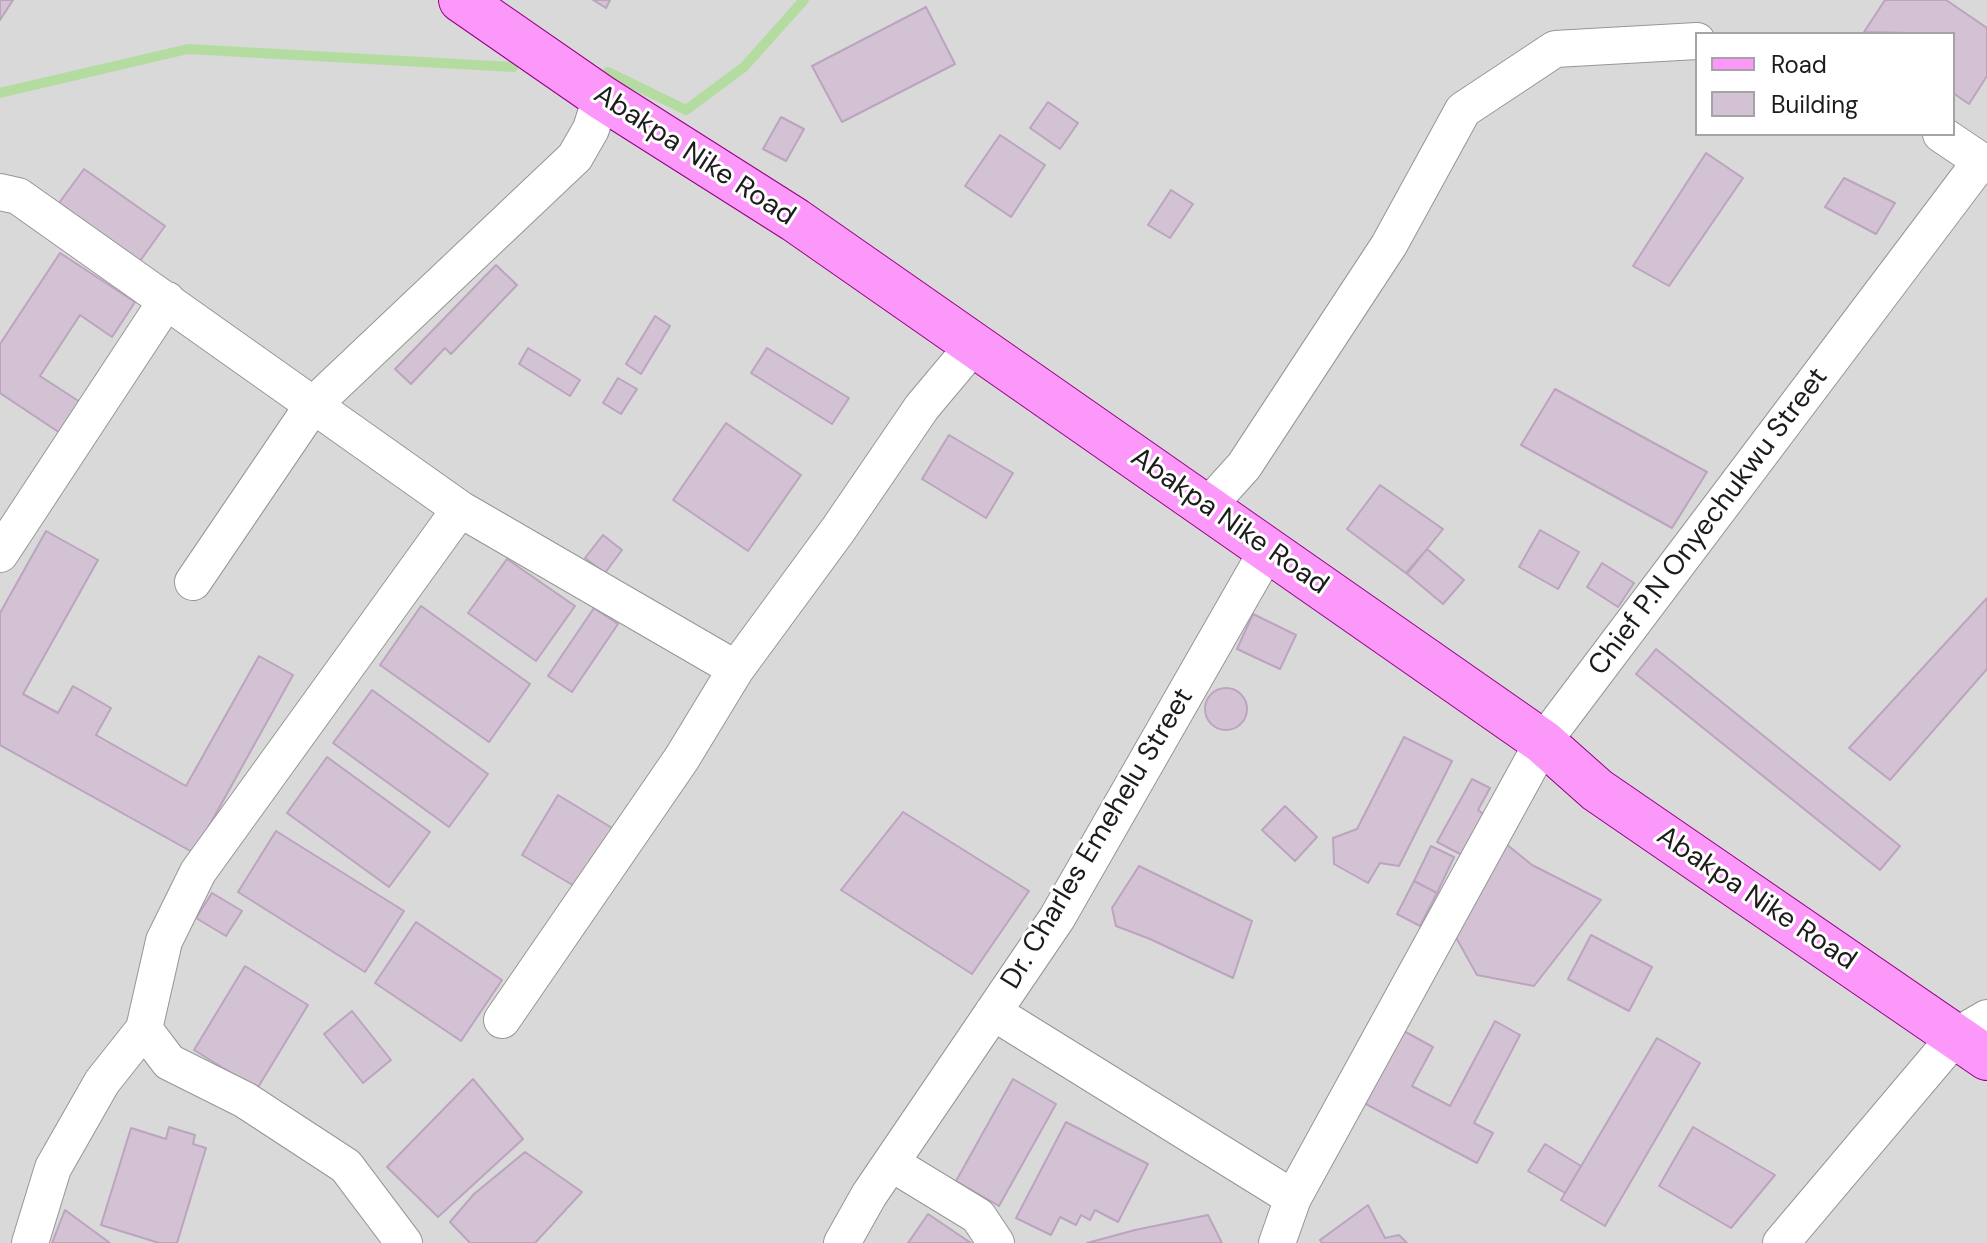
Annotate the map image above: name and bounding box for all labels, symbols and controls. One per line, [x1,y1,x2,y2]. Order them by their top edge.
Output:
legend [1695,32,1955,136]
text: Road [1771,49,1827,80]
street label: Abakpa Nike Road [587,78,801,234]
text: Building [1771,89,1858,120]
street label: Chief P.N Onyechukwu Street [1582,362,1836,682]
street label: Abakpa Nike Road [1124,441,1334,603]
street label: Dr. Charles Emehelu Street [995,683,1201,995]
street label: Abakpa Nike Road [1650,820,1862,978]

